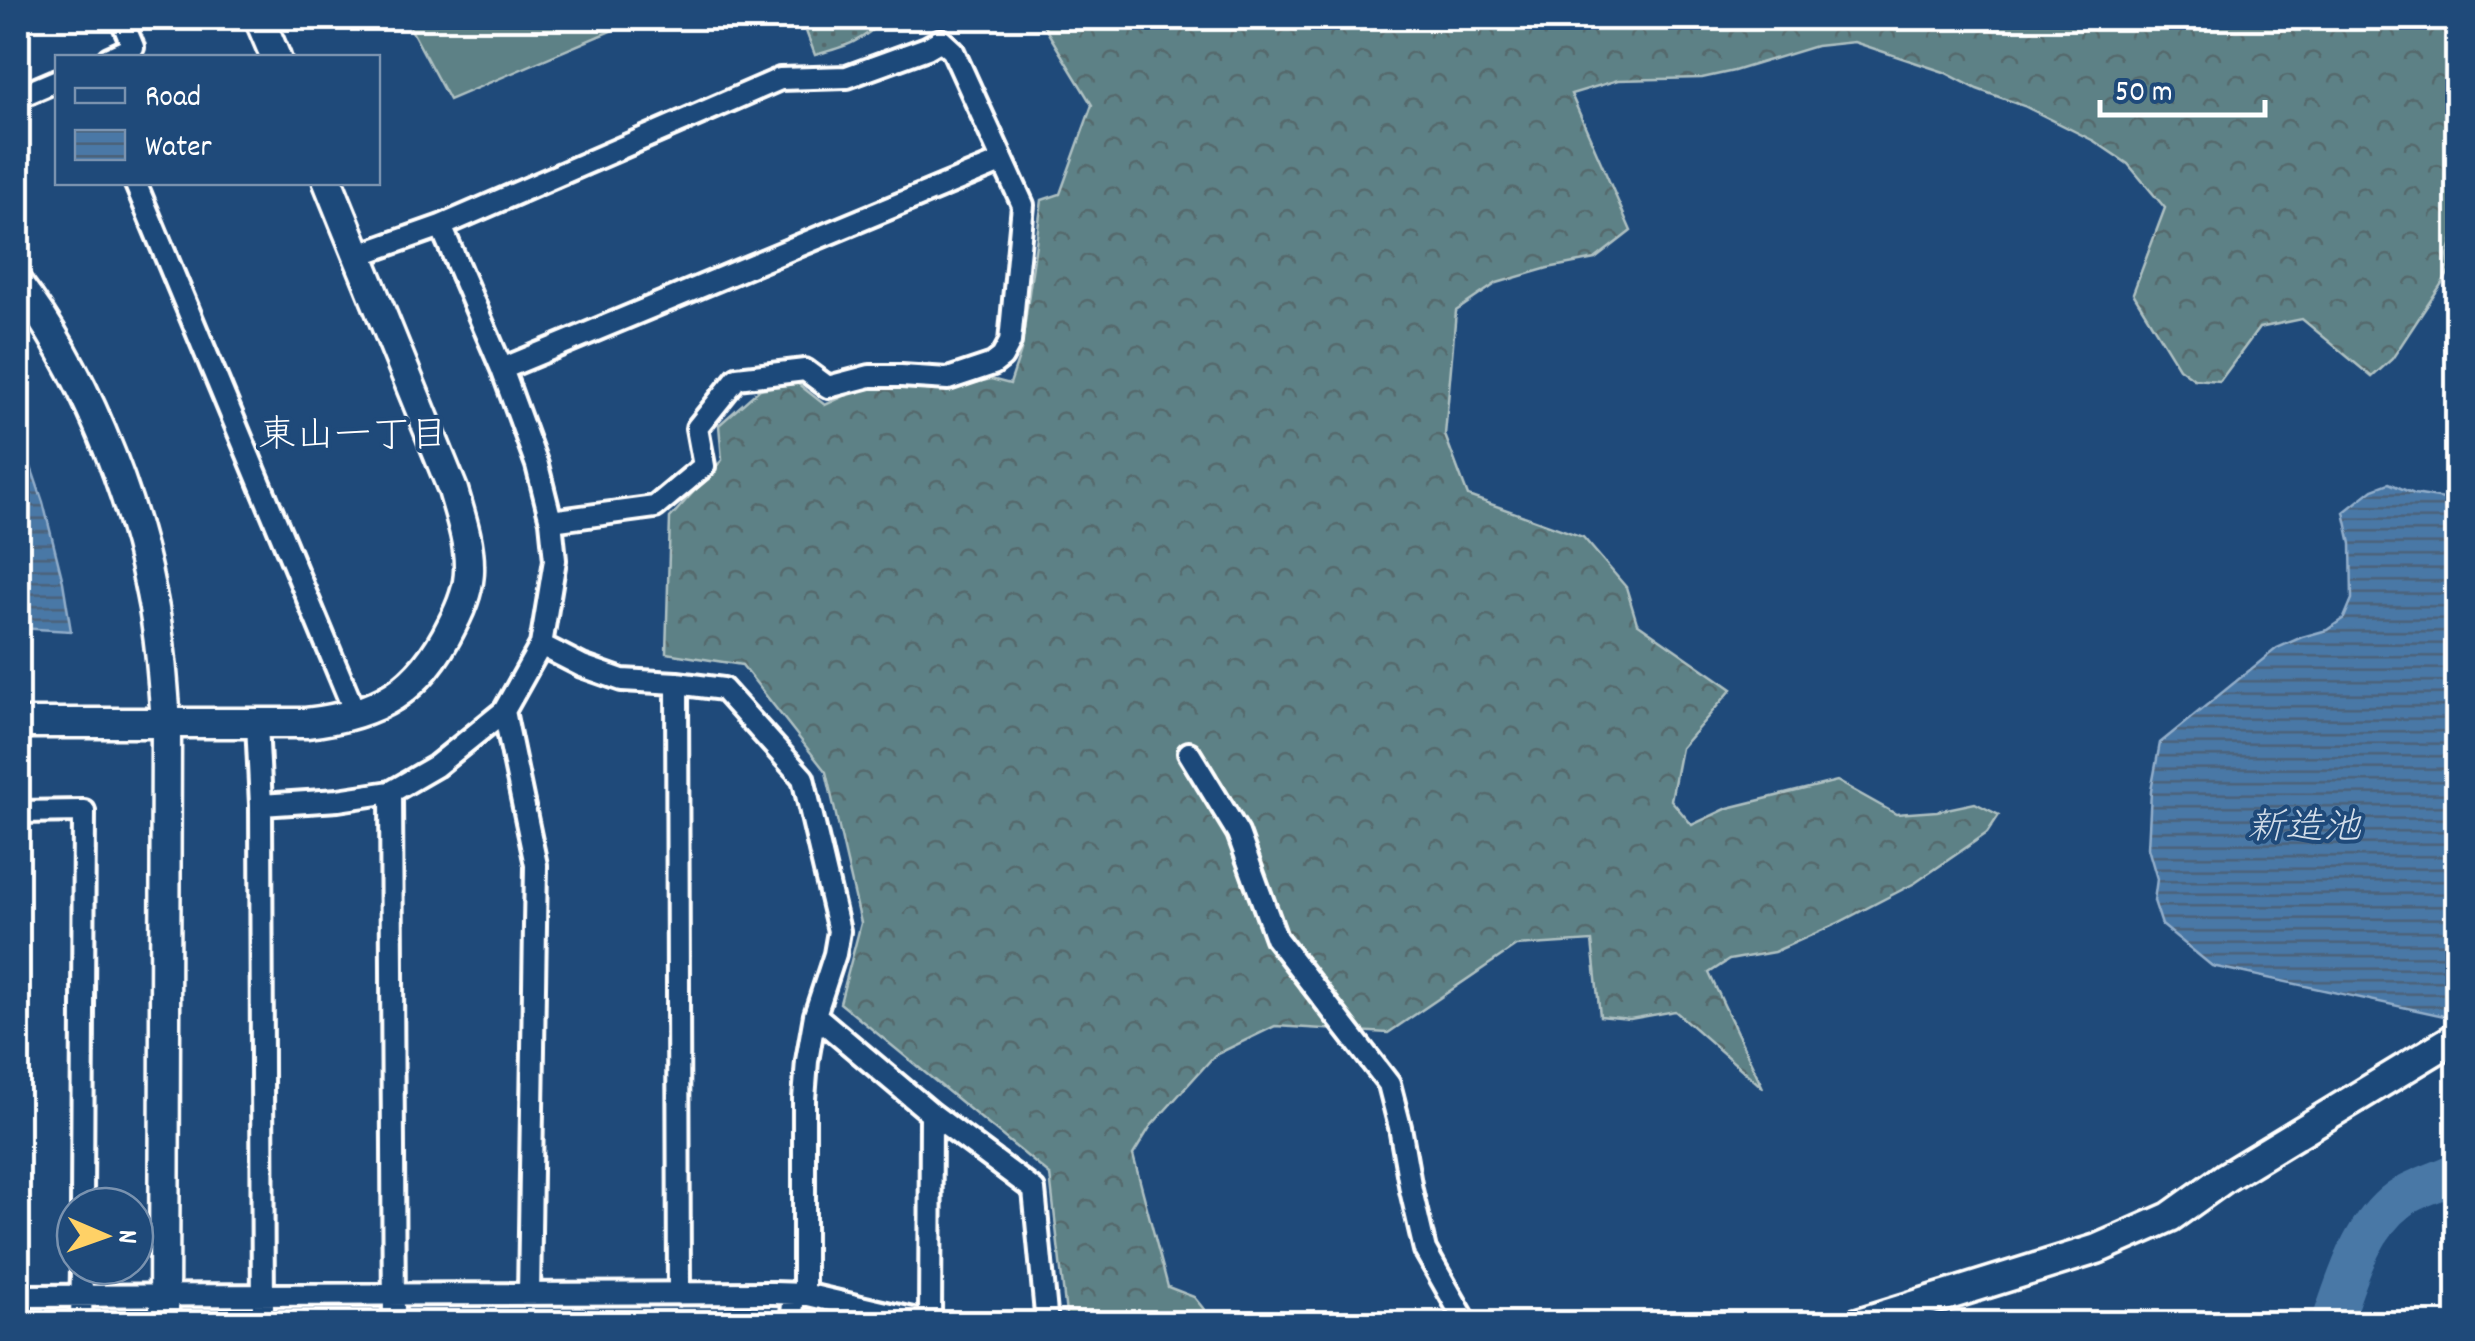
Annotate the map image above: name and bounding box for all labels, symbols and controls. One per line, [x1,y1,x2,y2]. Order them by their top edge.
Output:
legend [55,55,380,185]
scale bar [2100,55,2265,117]
text: 50 m [2115,73,2173,116]
text: Road [145,78,201,121]
text: Water [145,128,212,171]
district label: 東山一丁目 [258,411,448,466]
water label: 新造池 [2247,803,2362,858]
north arrow [55,1186,155,1286]
text: N [105,1229,145,1244]

